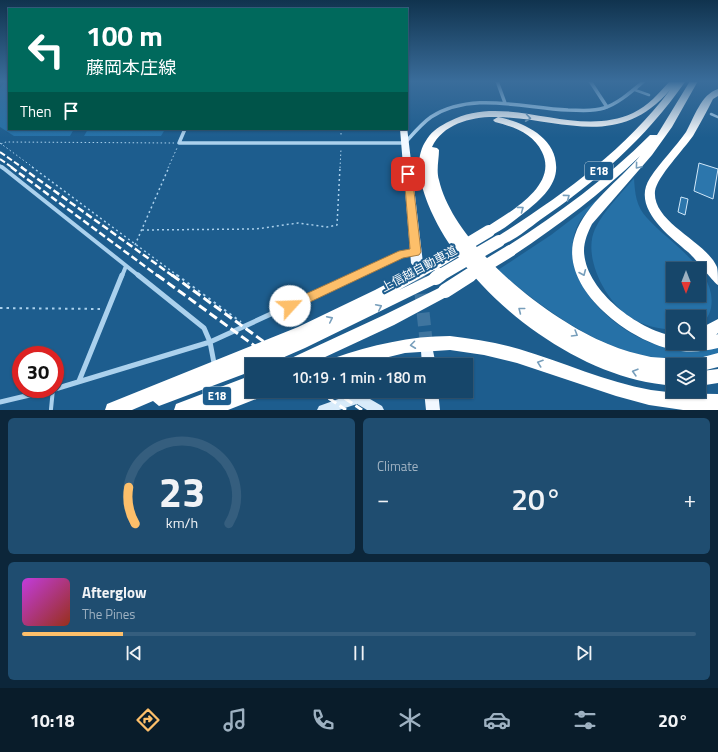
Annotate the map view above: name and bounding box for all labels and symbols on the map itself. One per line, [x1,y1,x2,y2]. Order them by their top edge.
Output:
one-way arrow [525,113,531,122]
pin [391,157,425,191]
one-way arrow [636,161,643,169]
road number: E18 [585,162,613,180]
one-way arrow [562,194,569,201]
one-way arrow [517,207,524,214]
street label: 上信越自動車道 [377,240,460,297]
north arrow [666,262,706,302]
one-way arrow [578,269,586,277]
position arrow [269,285,311,327]
one-way arrow [375,304,383,312]
one-way arrow [519,308,526,315]
one-way arrow [325,316,333,324]
one-way arrow [571,329,578,337]
one-way arrow [410,340,416,349]
speed limit sign: 30 [12,346,64,398]
one-way arrow [537,359,544,368]
one-way arrow [631,368,638,377]
road number: E18 [203,387,231,405]

